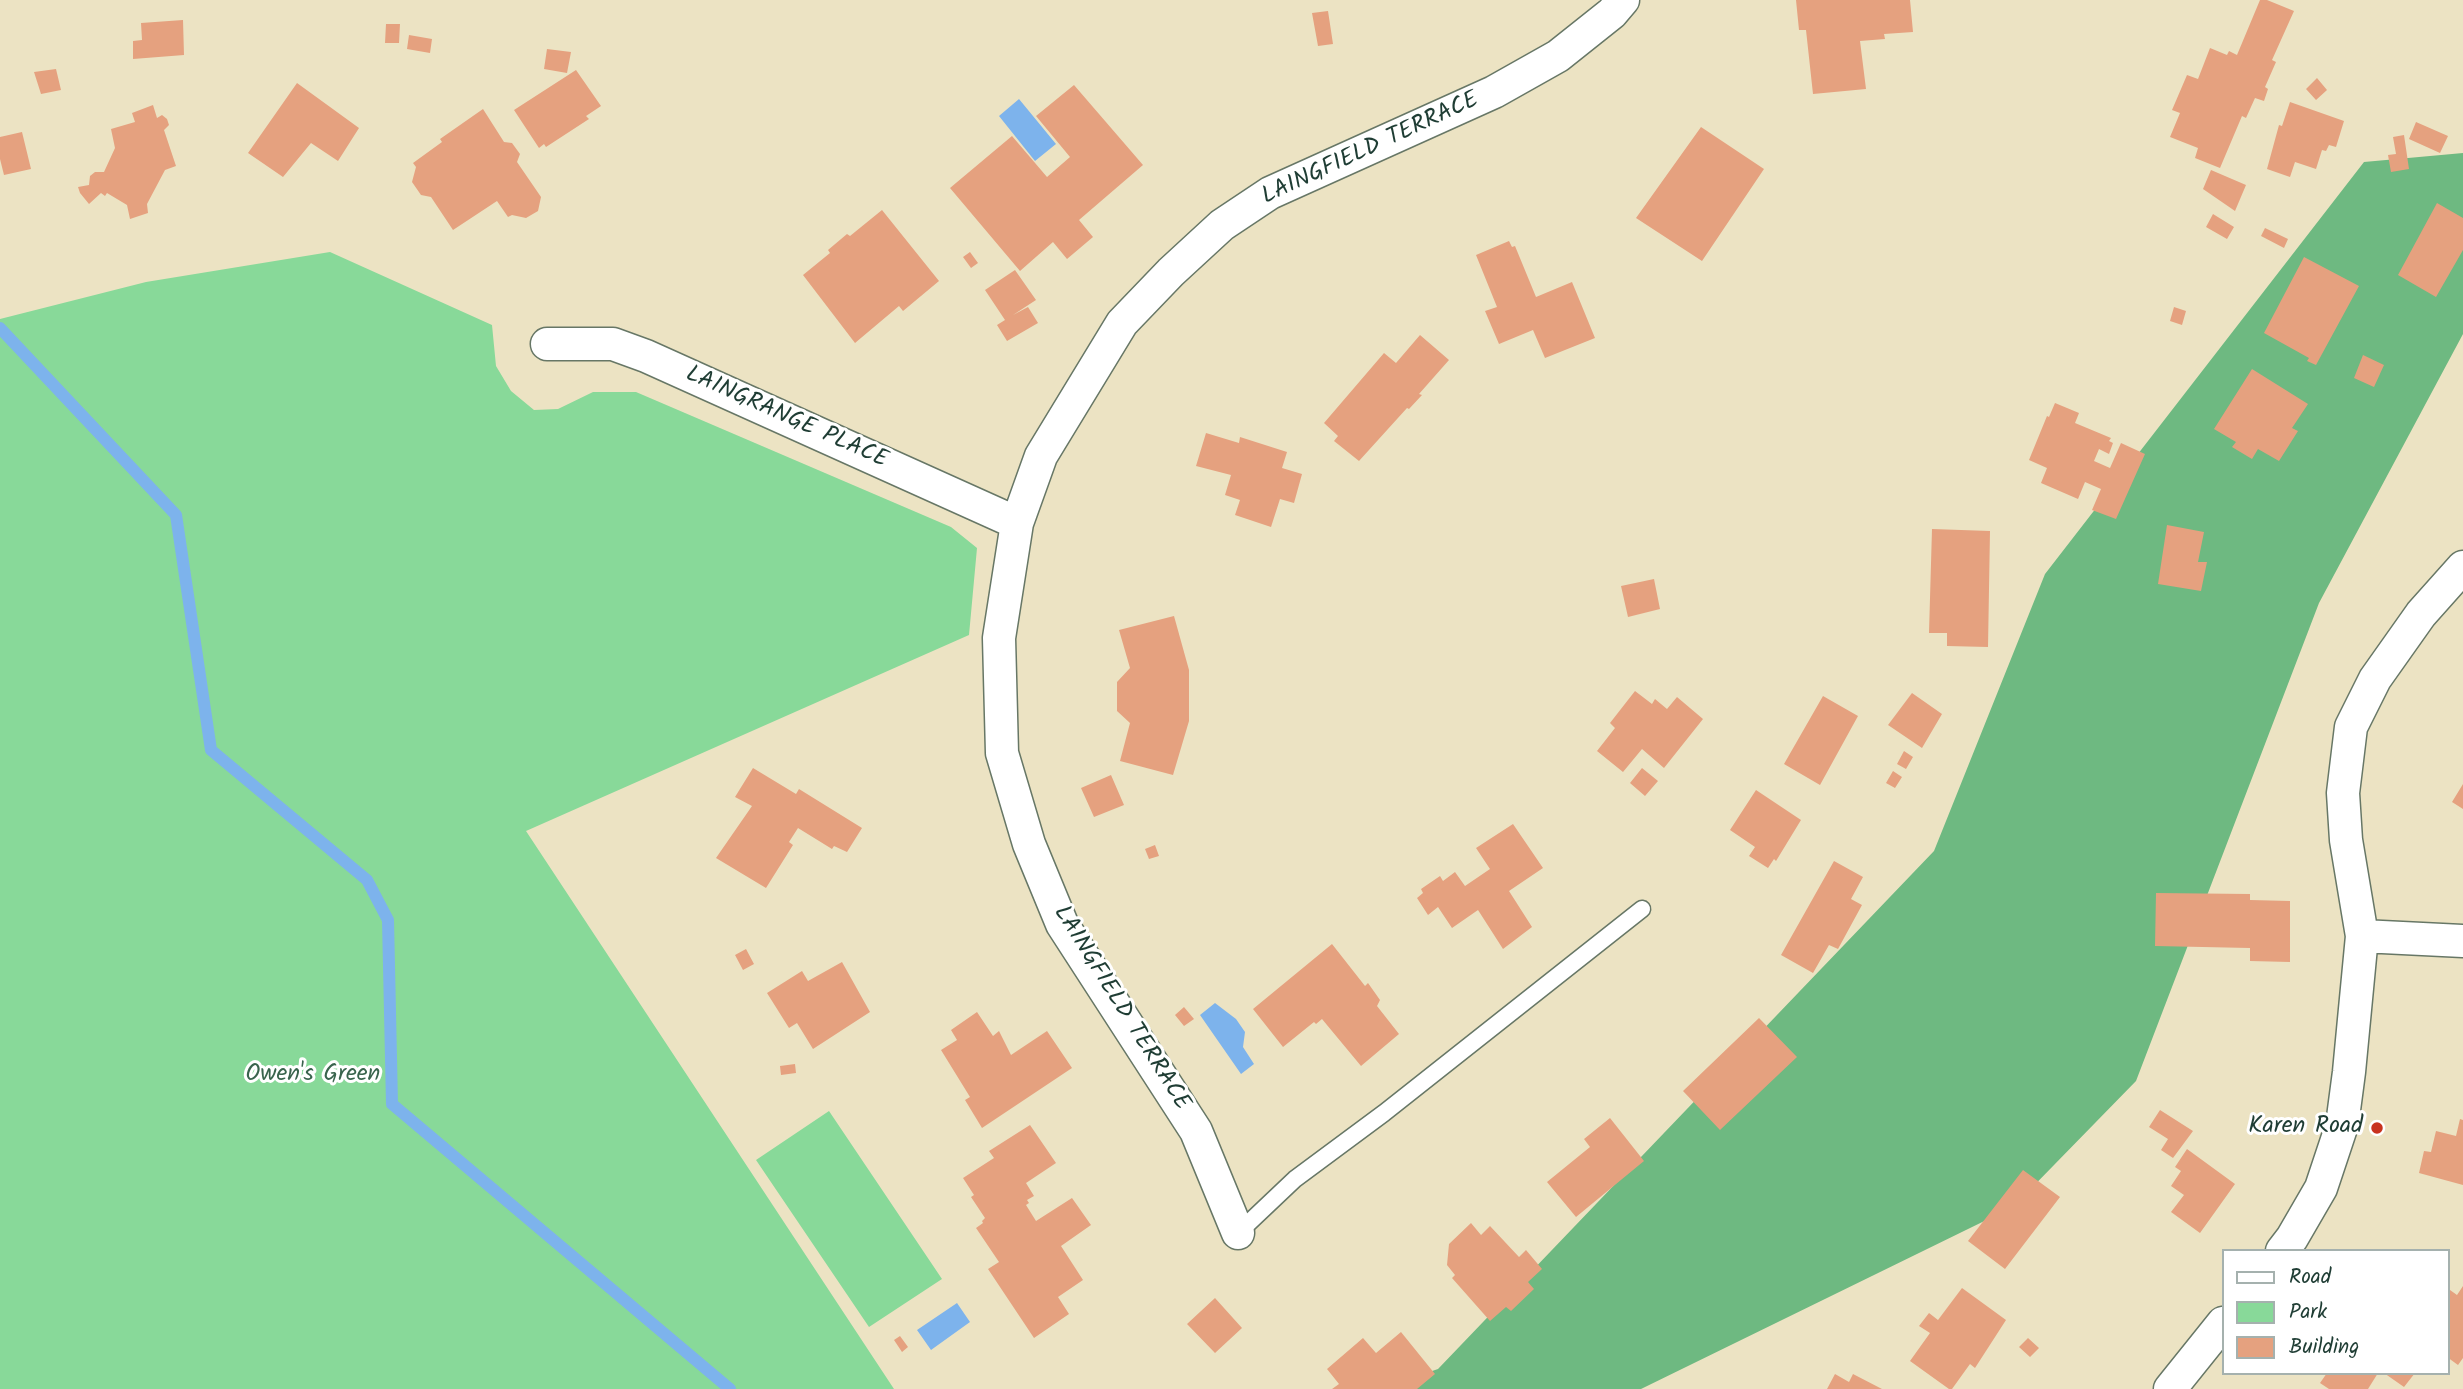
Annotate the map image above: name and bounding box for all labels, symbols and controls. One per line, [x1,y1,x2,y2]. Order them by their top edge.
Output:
street label: LAINGFIELD TERRACE [1258,87,1484,213]
street label: LAINGRANGE PLACE [680,361,892,477]
street label: LAINGFIELD TERRACE [1045,901,1195,1117]
park label: Owen's Green [246,1062,380,1090]
place label: Karen Road [2248,1114,2363,1142]
marker: Karen Road [2369,1120,2385,1136]
legend [2222,1249,2449,1375]
text: Road [2289,1261,2331,1294]
text: Park [2289,1296,2327,1329]
text: Building [2289,1331,2359,1364]

